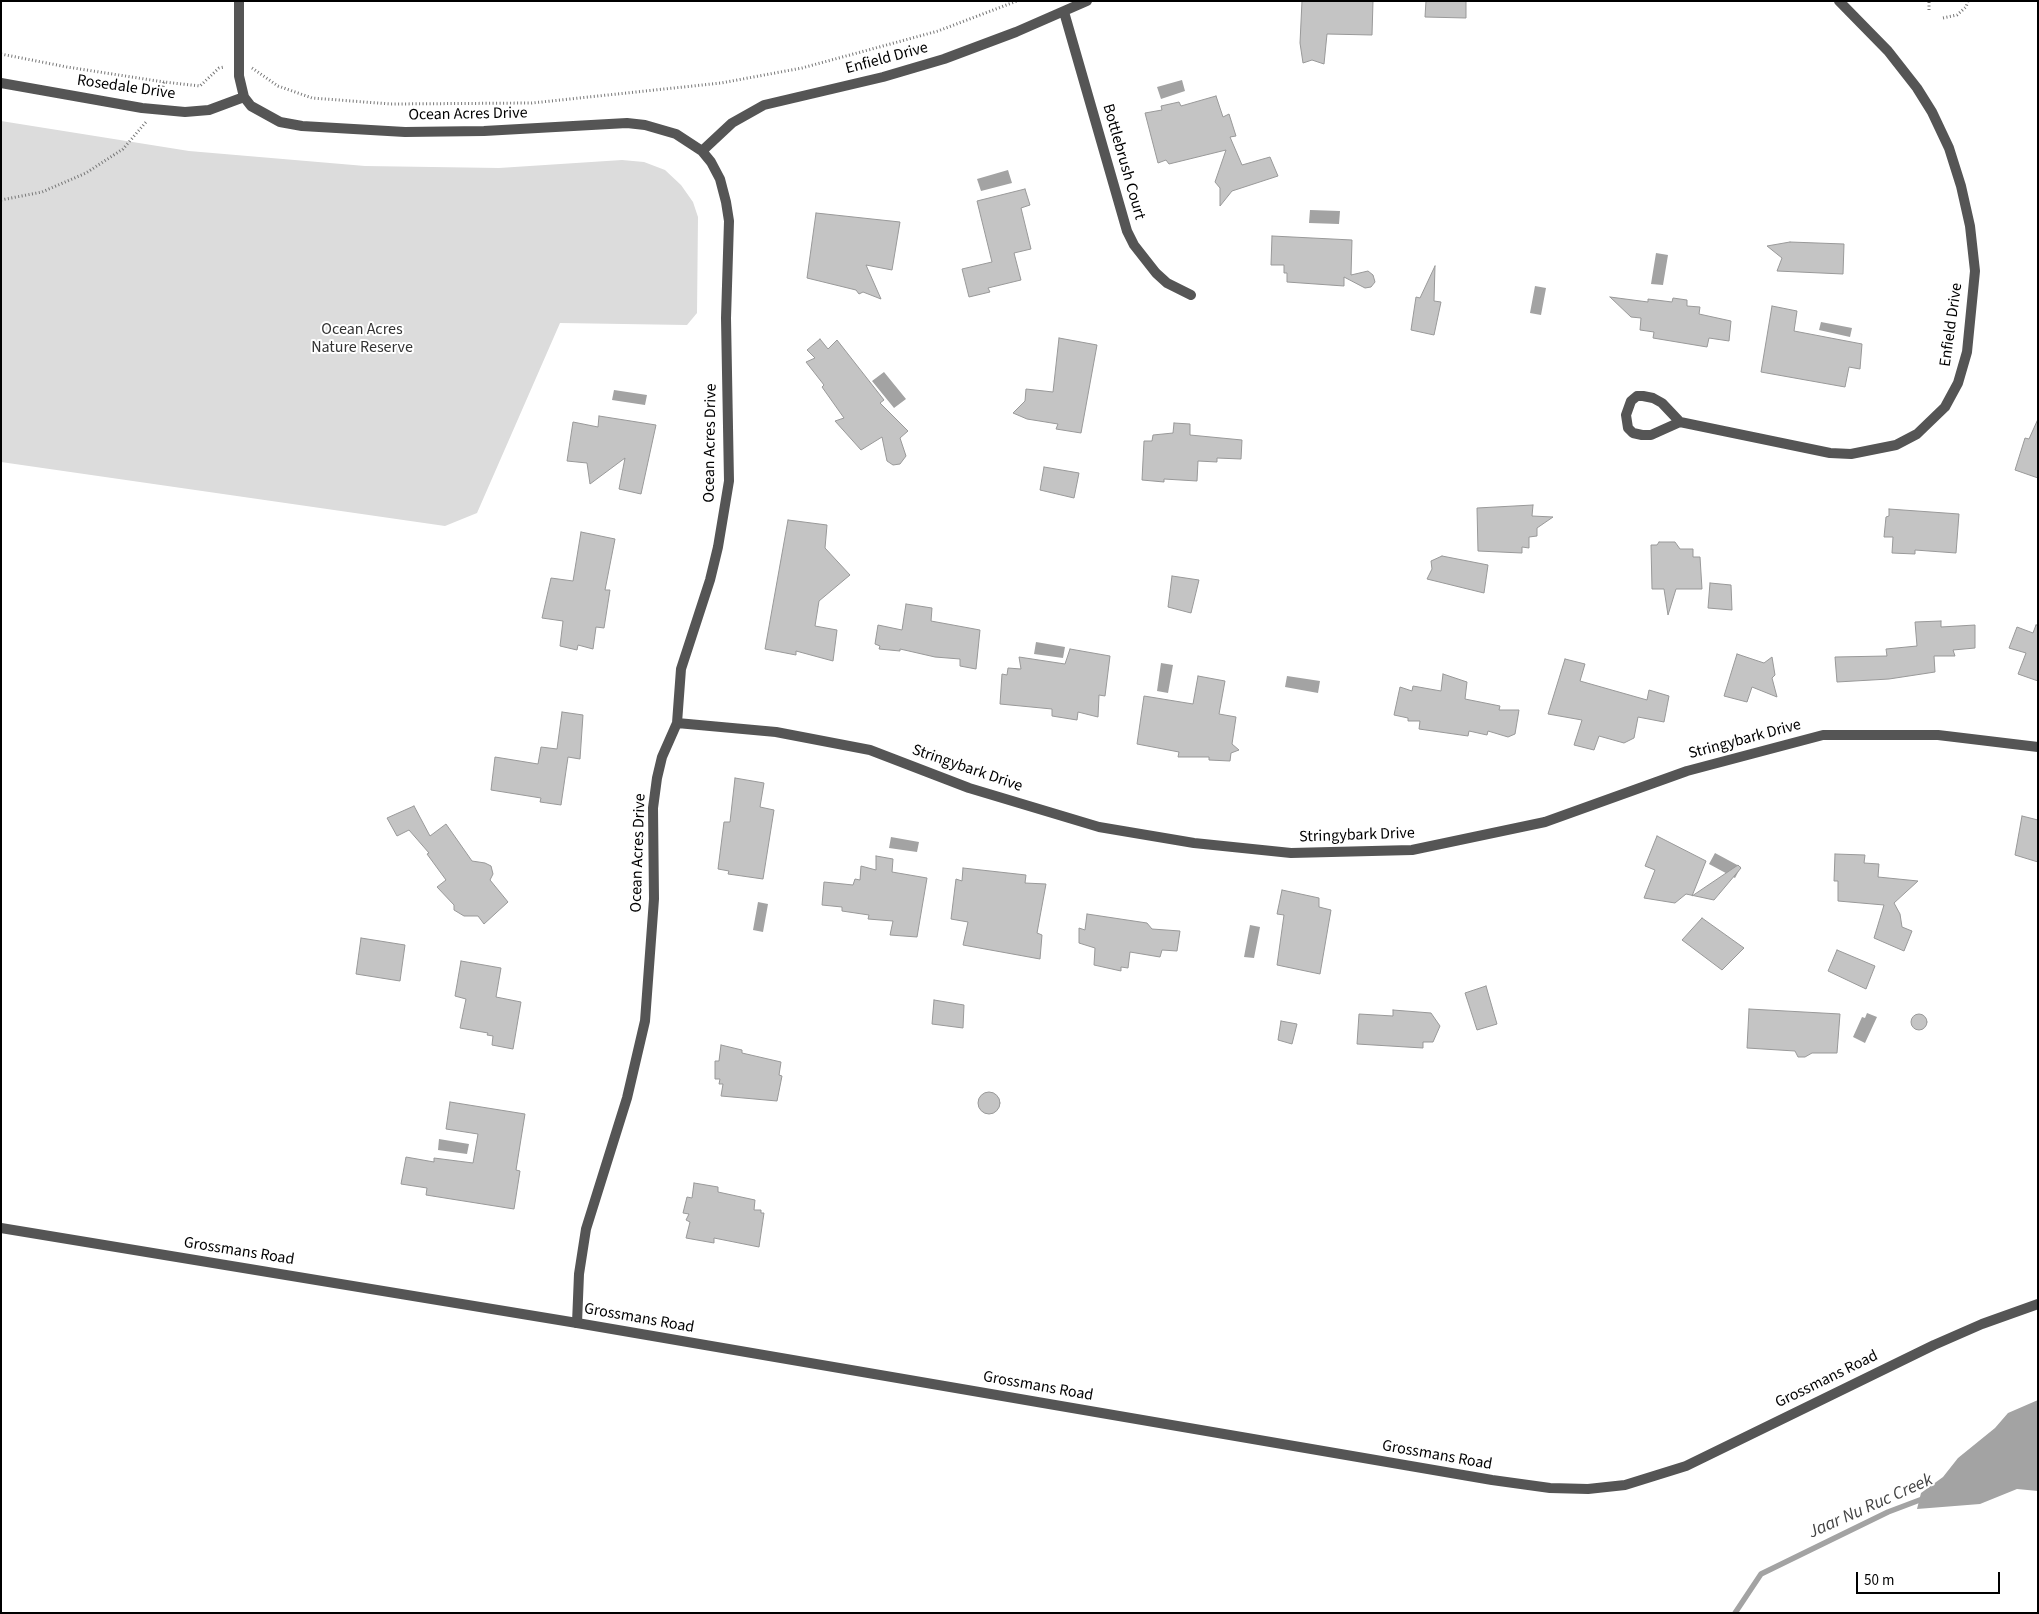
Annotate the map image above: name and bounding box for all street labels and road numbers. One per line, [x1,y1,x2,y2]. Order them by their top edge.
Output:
street label: Enfield Drive [844,39,930,79]
street label: Rosedale Drive [76,72,176,104]
street label: Bottlebrush Court [1097,102,1149,222]
street label: Ocean Acres Drive [408,104,528,126]
street label: Enfield Drive [1937,282,1967,368]
street label: Ocean Acres Drive [700,383,722,503]
street label: Stringybark Drive [1687,716,1803,764]
street label: Stringybark Drive [909,741,1025,797]
street label: Ocean Acres Drive [627,793,651,913]
street label: Stringybark Drive [1299,824,1415,848]
street label: Grossmans Road [182,1234,296,1270]
street label: Grossmans Road [582,1300,696,1338]
street label: Grossmans Road [1773,1347,1881,1413]
street label: Grossmans Road [981,1368,1095,1406]
street label: Grossmans Road [1380,1437,1494,1475]

